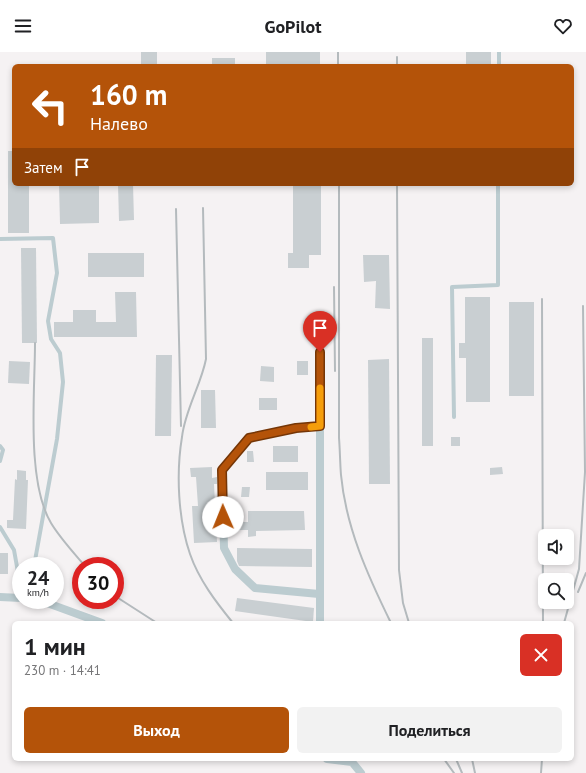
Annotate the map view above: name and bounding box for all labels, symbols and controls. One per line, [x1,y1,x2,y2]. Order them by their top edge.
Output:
icon: menu [12,15,34,37]
text: GoPilot [264,15,322,38]
icon: heart [552,15,574,37]
text: 160 m [90,76,167,113]
icon: left [24,80,76,132]
text: Налево [90,112,148,135]
icon: arrive [71,156,93,178]
text: Затем [24,158,63,177]
pin [303,311,337,352]
icon: arrive [309,317,331,339]
position arrow [202,496,244,538]
map controls [538,529,574,609]
button: sound [538,529,574,565]
speed limit sign: 30 [72,557,124,609]
text: 24 [27,565,49,591]
button: search [538,573,574,609]
text: km/h [27,586,49,599]
text: 1 мин [24,631,86,662]
button: close [520,634,562,676]
text: 230 m · 14:41 [24,662,101,679]
button: Выход [24,707,289,753]
button: Поделиться [297,707,562,753]

